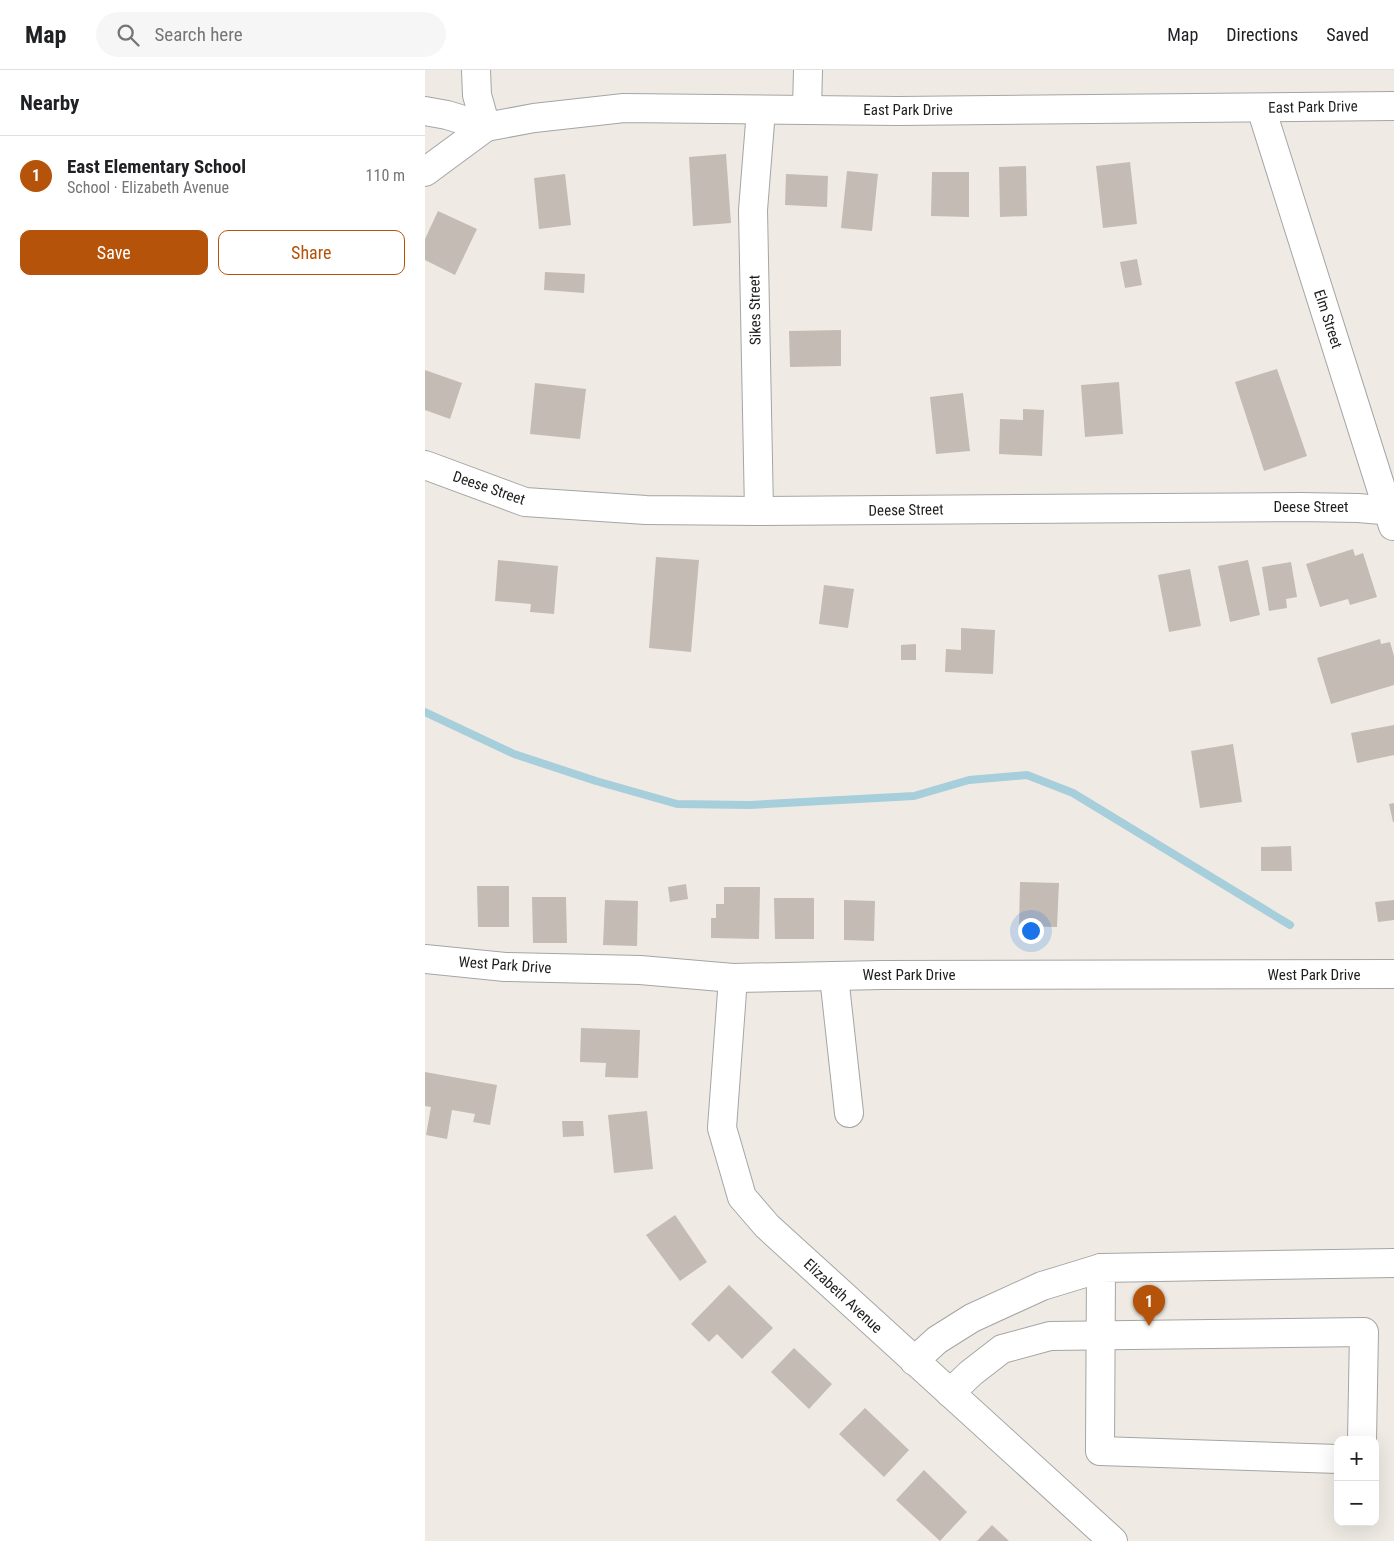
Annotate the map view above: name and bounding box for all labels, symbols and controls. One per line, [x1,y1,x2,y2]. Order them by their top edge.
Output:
search box [96,12,446,57]
text: Map [25,21,66,49]
icon: search [114,21,142,49]
text: Search here [154,23,243,46]
text: Map [1167,24,1198,45]
text: Directions [1226,24,1298,45]
text: Saved [1326,24,1369,45]
text: Nearby [20,91,79,115]
street label: East Park Drive [1268,97,1358,117]
street label: East Park Drive [863,101,953,119]
text: East Elementary School [67,155,246,178]
text: 1 [32,166,40,185]
text: 110 m [366,166,405,185]
text: School · Elizabeth Avenue [67,178,229,197]
button: Save [20,230,208,275]
button: Share [218,230,405,275]
street label: Sikes Street [745,275,765,345]
street label: Elm Street [1310,287,1346,351]
street label: Deese Street [451,467,527,509]
street label: Deese Street [1273,498,1349,516]
street label: Deese Street [868,500,944,520]
your location [1018,918,1044,944]
street label: West Park Drive [458,953,552,977]
street label: West Park Drive [862,966,956,984]
street label: West Park Drive [1267,966,1361,984]
street label: Elizabeth Avenue [800,1255,886,1337]
pin: 1 [1133,1285,1165,1326]
map controls [1334,1436,1379,1526]
button: + [1334,1436,1379,1481]
button: − [1334,1481,1379,1526]

